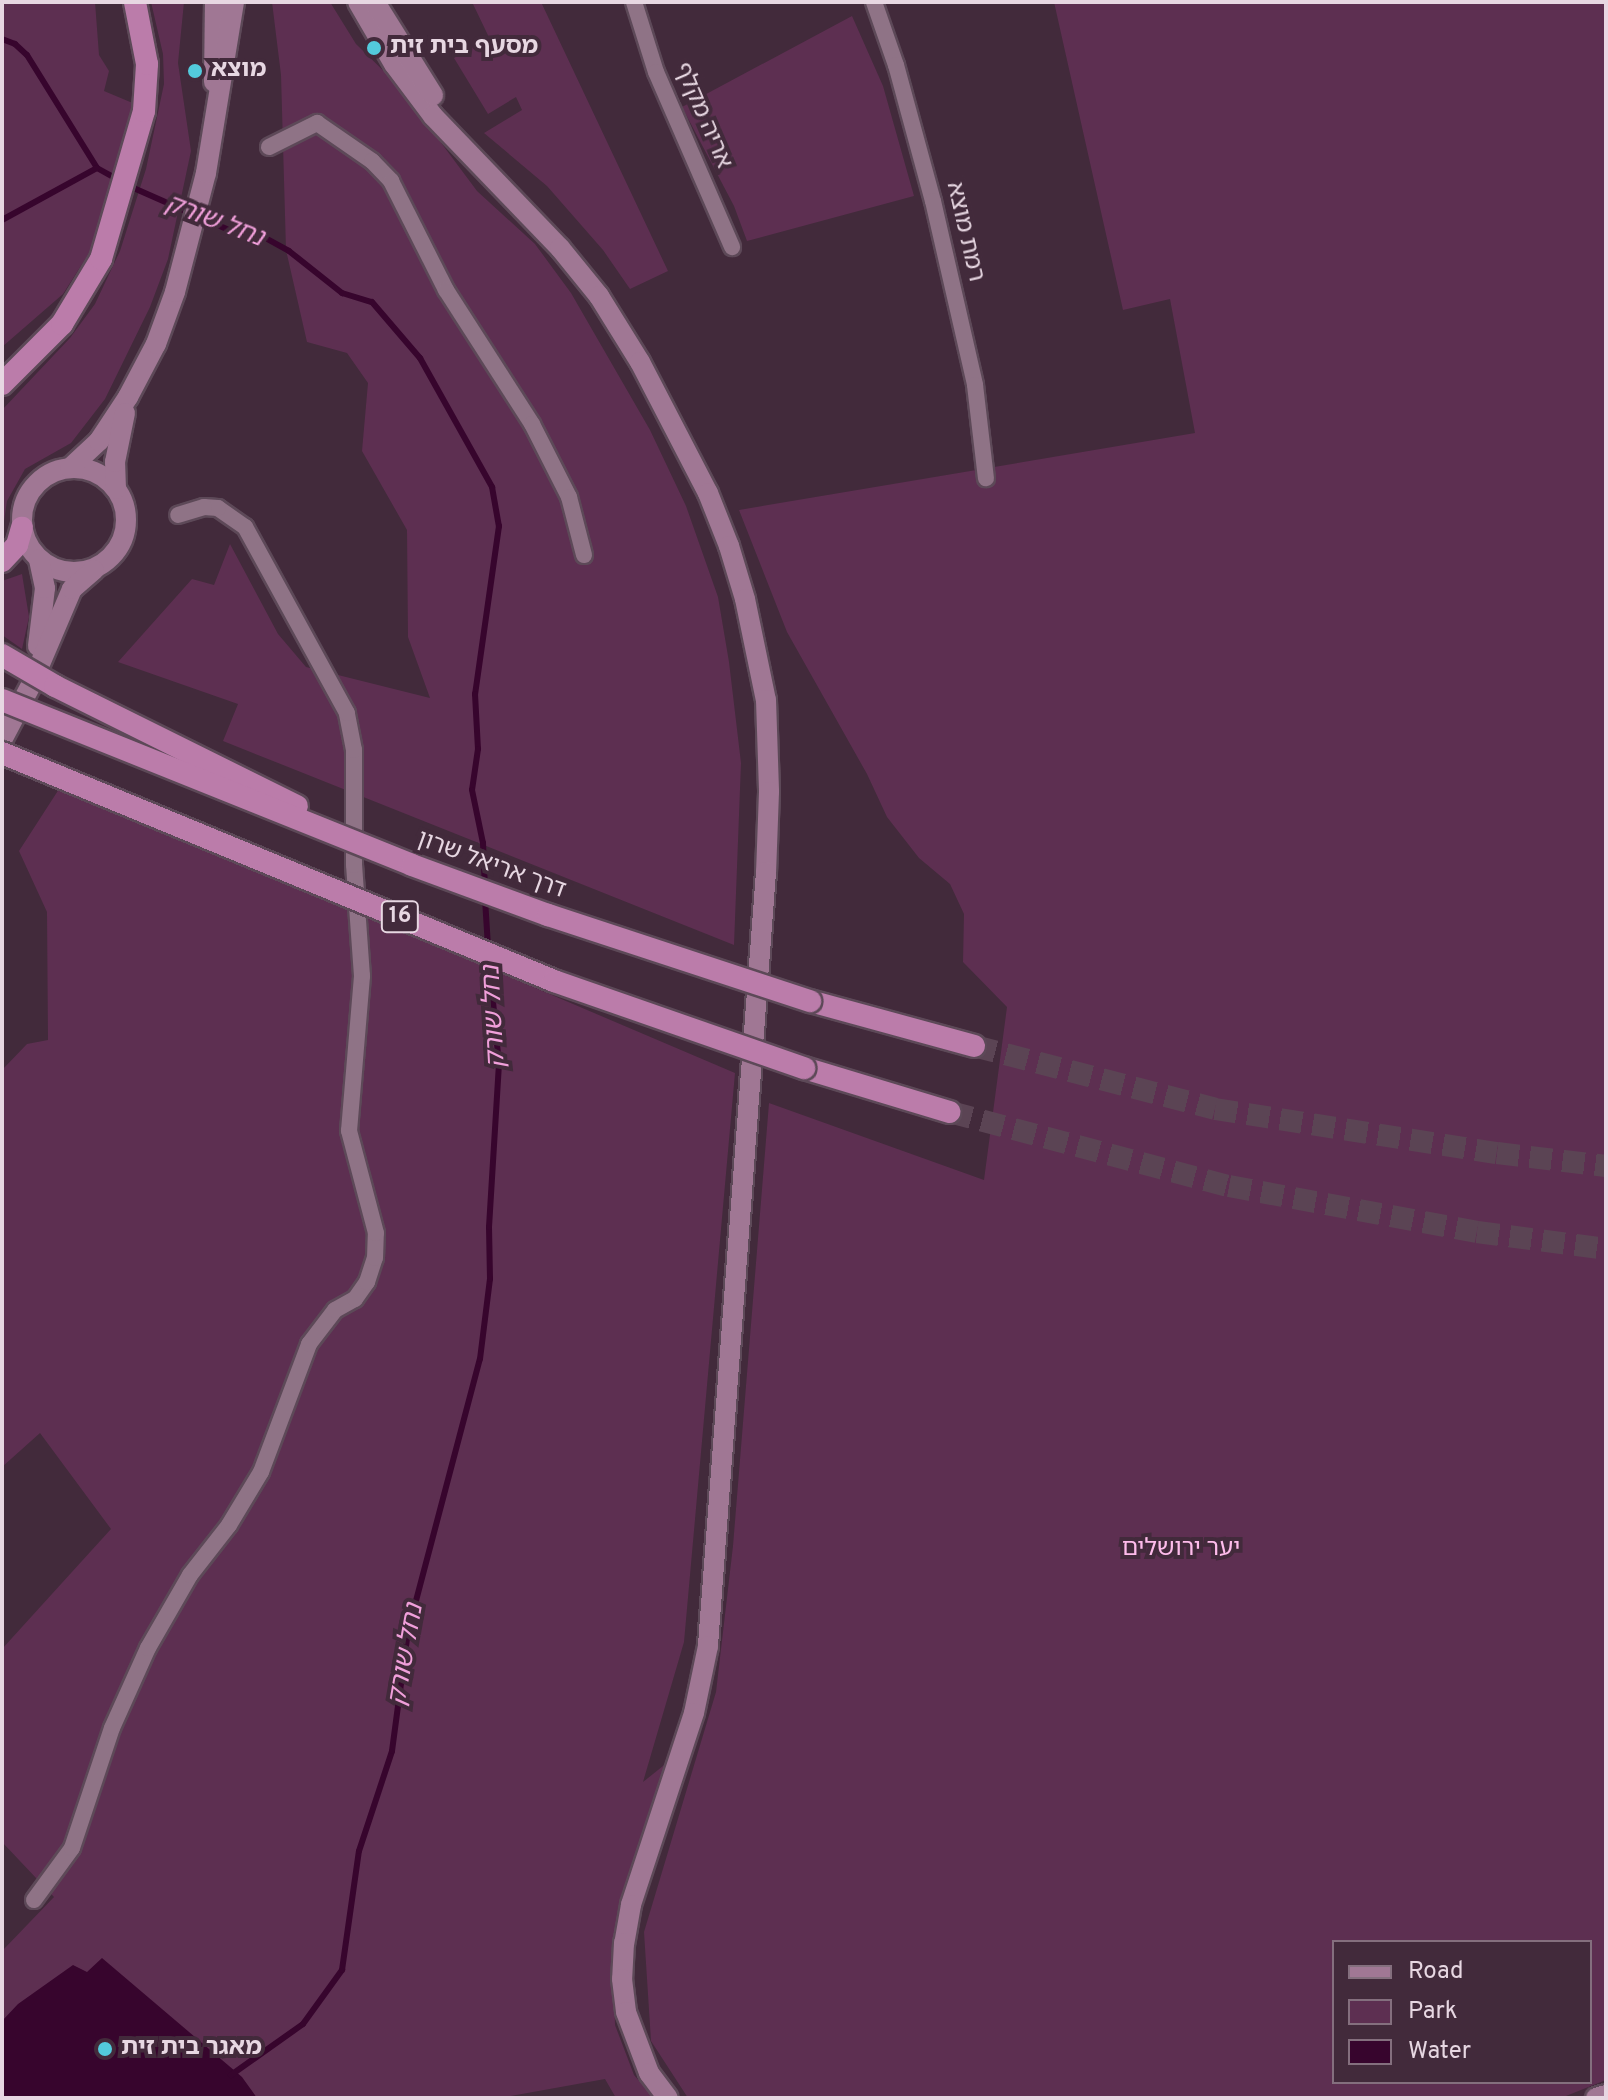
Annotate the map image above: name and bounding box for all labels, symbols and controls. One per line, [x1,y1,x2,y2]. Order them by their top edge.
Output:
place label: מסעף בית זית [390,34,538,62]
marker: מסעף בית זית [365,39,383,57]
place label: מוצא [211,57,266,85]
street label: אריה מקלף [667,59,737,173]
marker: מוצא [186,62,204,80]
street label: רמת מוצא [939,179,989,285]
water label: נחל שורק [160,189,268,255]
street label: דרך אריאל שרון [413,826,569,906]
road number: 16 [380,899,420,935]
water label: נחל שורק [477,965,513,1069]
park label: יער ירושלים [1122,1536,1240,1564]
water label: נחל שורק [383,1602,431,1708]
legend [1332,1940,1592,2084]
text: Road [1408,1957,1464,1987]
text: Park [1408,1997,1458,2027]
place label: מאגר בית זית [121,2035,262,2063]
text: Water [1408,2037,1471,2067]
marker: מאגר בית זית [96,2040,114,2058]

